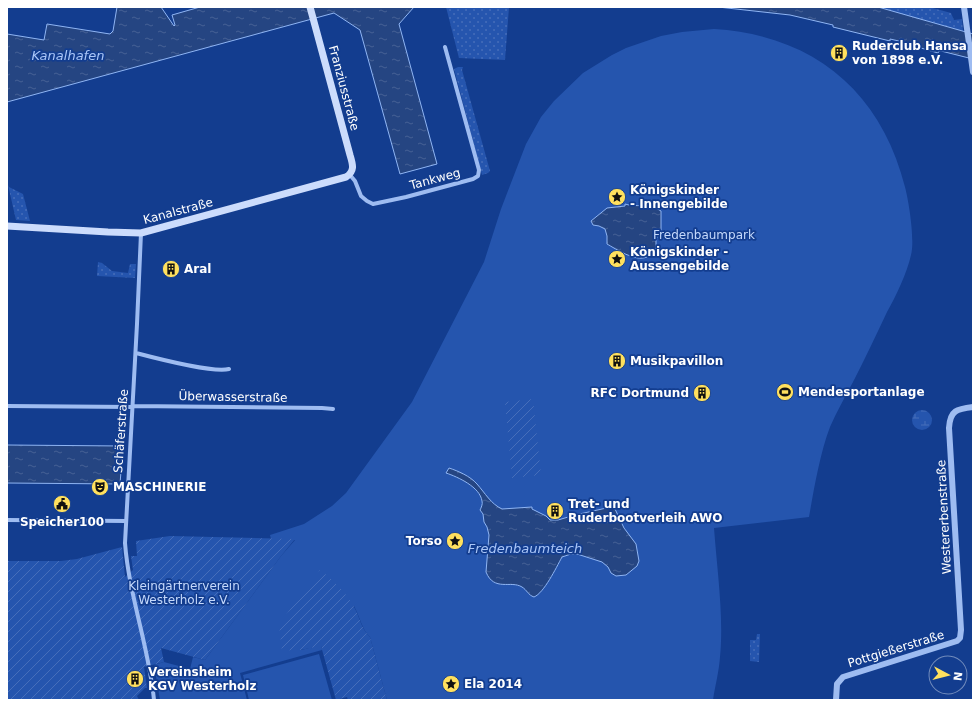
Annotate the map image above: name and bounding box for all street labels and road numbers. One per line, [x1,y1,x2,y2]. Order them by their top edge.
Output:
street label: Franziusstraße [326,44,362,132]
street label: Tankweg [407,165,462,193]
street label: Kanalstraße [142,195,214,227]
street label: Überwasserstraße [178,387,288,405]
street label: Schäferstraße [111,389,131,473]
street label: Westererbenstraße [934,459,954,575]
street label: Pottgießerstraße [846,628,946,670]

